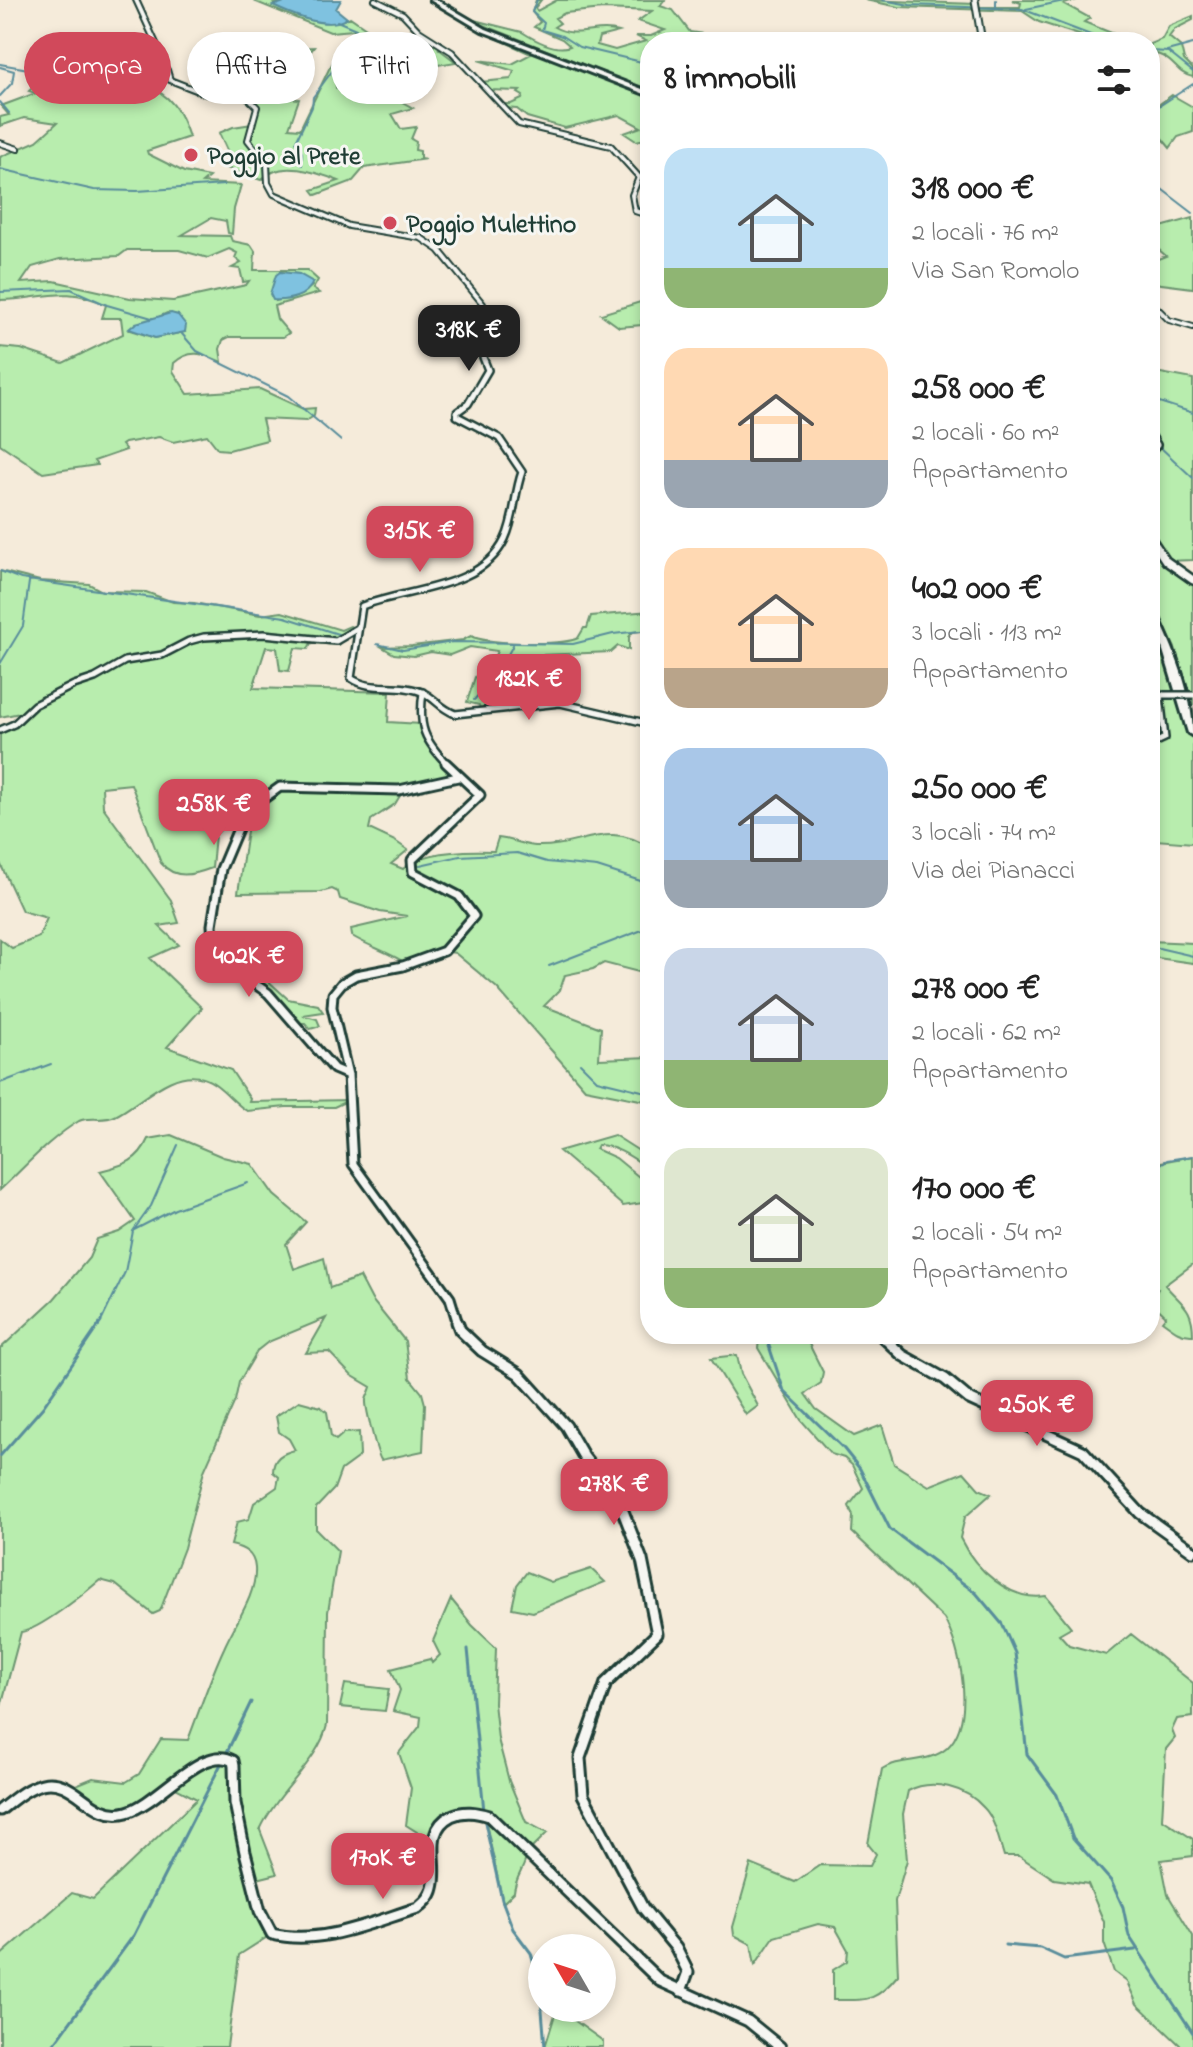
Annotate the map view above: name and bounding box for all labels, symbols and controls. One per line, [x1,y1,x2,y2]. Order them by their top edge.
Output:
chip: Compra [24,32,171,104]
chip: Affitta [187,32,315,104]
chip: Filtri [331,32,438,104]
text: 8 immobili [664,55,797,105]
icon: filters [1092,58,1136,102]
place label: Poggio al Prete [207,139,362,178]
marker: Poggio al Prete [182,146,200,164]
text: 318 000 € [912,165,1034,215]
icon: home [728,180,824,276]
place label: Poggio Mulettino [406,207,576,246]
marker: Poggio Mulettino [381,214,399,232]
text: 2 locali · 76 m² [912,215,1059,253]
text: Via San Romolo [912,253,1080,291]
pin: 318K € [404,305,534,373]
text: 318K € [436,312,502,350]
text: 258 000 € [912,365,1046,415]
icon: home [728,380,824,476]
text: 2 locali · 60 m² [912,415,1060,453]
text: Appartamento [912,453,1068,491]
pin: 315K € [355,506,485,574]
text: 315K € [384,513,456,551]
text: 402 000 € [912,565,1042,615]
icon: home [728,580,824,676]
text: 3 locali · 113 m² [912,615,1062,653]
text: Appartamento [912,653,1068,691]
pin: 182K € [464,654,594,722]
text: 182K € [495,661,563,699]
text: 250 000 € [912,765,1048,815]
pin: 258K € [149,779,279,847]
icon: home [728,780,824,876]
text: 258K € [177,786,251,824]
text: 3 locali · 74 m² [912,815,1056,853]
text: Via dei Pianacci [912,853,1075,891]
pin: 402K € [184,931,314,999]
text: 402K € [213,938,285,976]
text: 278 000 € [912,965,1040,1015]
icon: home [728,980,824,1076]
text: 2 locali · 62 m² [912,1015,1061,1053]
text: Appartamento [912,1053,1068,1091]
text: 170 000 € [912,1165,1036,1215]
icon: home [728,1180,824,1276]
text: 2 locali · 54 m² [912,1215,1062,1253]
text: Appartamento [912,1253,1068,1291]
pin: 250K € [972,1380,1102,1448]
text: 250K € [999,1387,1075,1425]
pin: 278K € [549,1459,679,1527]
text: 278K € [579,1466,649,1504]
pin: 170K € [318,1833,448,1901]
text: 170K € [349,1840,417,1878]
north arrow [528,1934,616,2022]
map controls [528,1934,616,2022]

